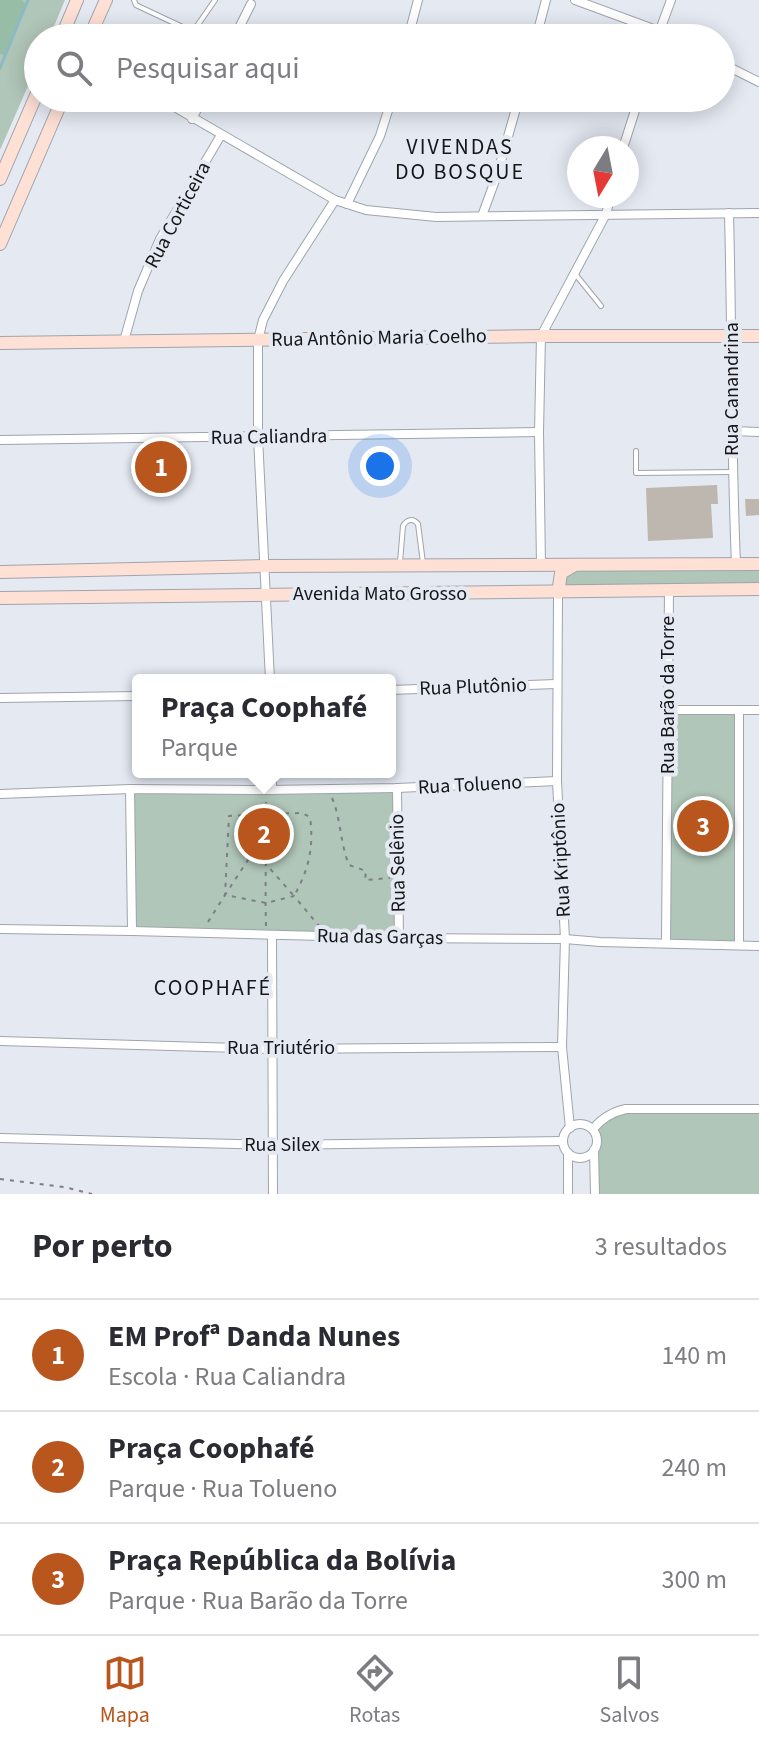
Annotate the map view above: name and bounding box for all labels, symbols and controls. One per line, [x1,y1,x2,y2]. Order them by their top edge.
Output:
search box [24,24,735,112]
icon: search [52,46,96,90]
text: Pesquisar aqui [116,47,300,90]
district label: VIVENDAS DO BOSQUE [395,131,525,188]
north arrow [567,136,639,208]
street label: Rua Corticeira [138,157,218,273]
street label: Rua Antônio Maria Coelho [271,322,487,354]
street label: Rua Canandrina [718,322,746,456]
street label: Rua Caliandra [210,422,328,452]
pin: 1 [135,437,187,497]
your location [360,446,400,486]
street label: Avenida Mato Grosso [293,580,467,608]
street label: Rua Barão da Torre [654,616,682,774]
street label: Rua Plutônio [419,671,527,703]
popup [132,674,396,778]
text: Praça Coophafé [161,686,367,729]
text: Parque [161,729,238,766]
street label: Rua Tolueno [417,768,523,802]
pin: 3 [677,796,729,856]
street label: Rua Kriptônio [544,802,578,918]
pin: 2 [238,804,290,864]
street label: Rua Selênio [383,813,413,913]
street label: Rua das Garças [317,922,443,952]
district label: COOPHAFÉ [154,972,272,1004]
street label: Rua Triutério [227,1034,335,1062]
street label: Rua Silex [244,1131,320,1159]
text: Por perto [32,1222,173,1271]
text: 3 resultados [595,1228,727,1265]
text: EM Profª Danda Nunes [108,1315,400,1358]
text: 1 [51,1337,65,1374]
text: 140 m [661,1337,727,1374]
text: Escola · Rua Caliandra [108,1358,346,1395]
text: Praça Coophafé [108,1427,315,1470]
text: 2 [51,1449,65,1486]
text: 240 m [661,1449,727,1486]
text: Parque · Rua Tolueno [108,1470,337,1507]
text: Praça República da Bolívia [108,1539,456,1582]
text: 3 [51,1561,65,1598]
text: 300 m [661,1561,727,1598]
text: Parque · Rua Barão da Torre [108,1582,408,1619]
tab: Mapa [100,1651,150,1731]
tab: Rotas [349,1651,400,1731]
tab: Salvos [600,1651,659,1731]

